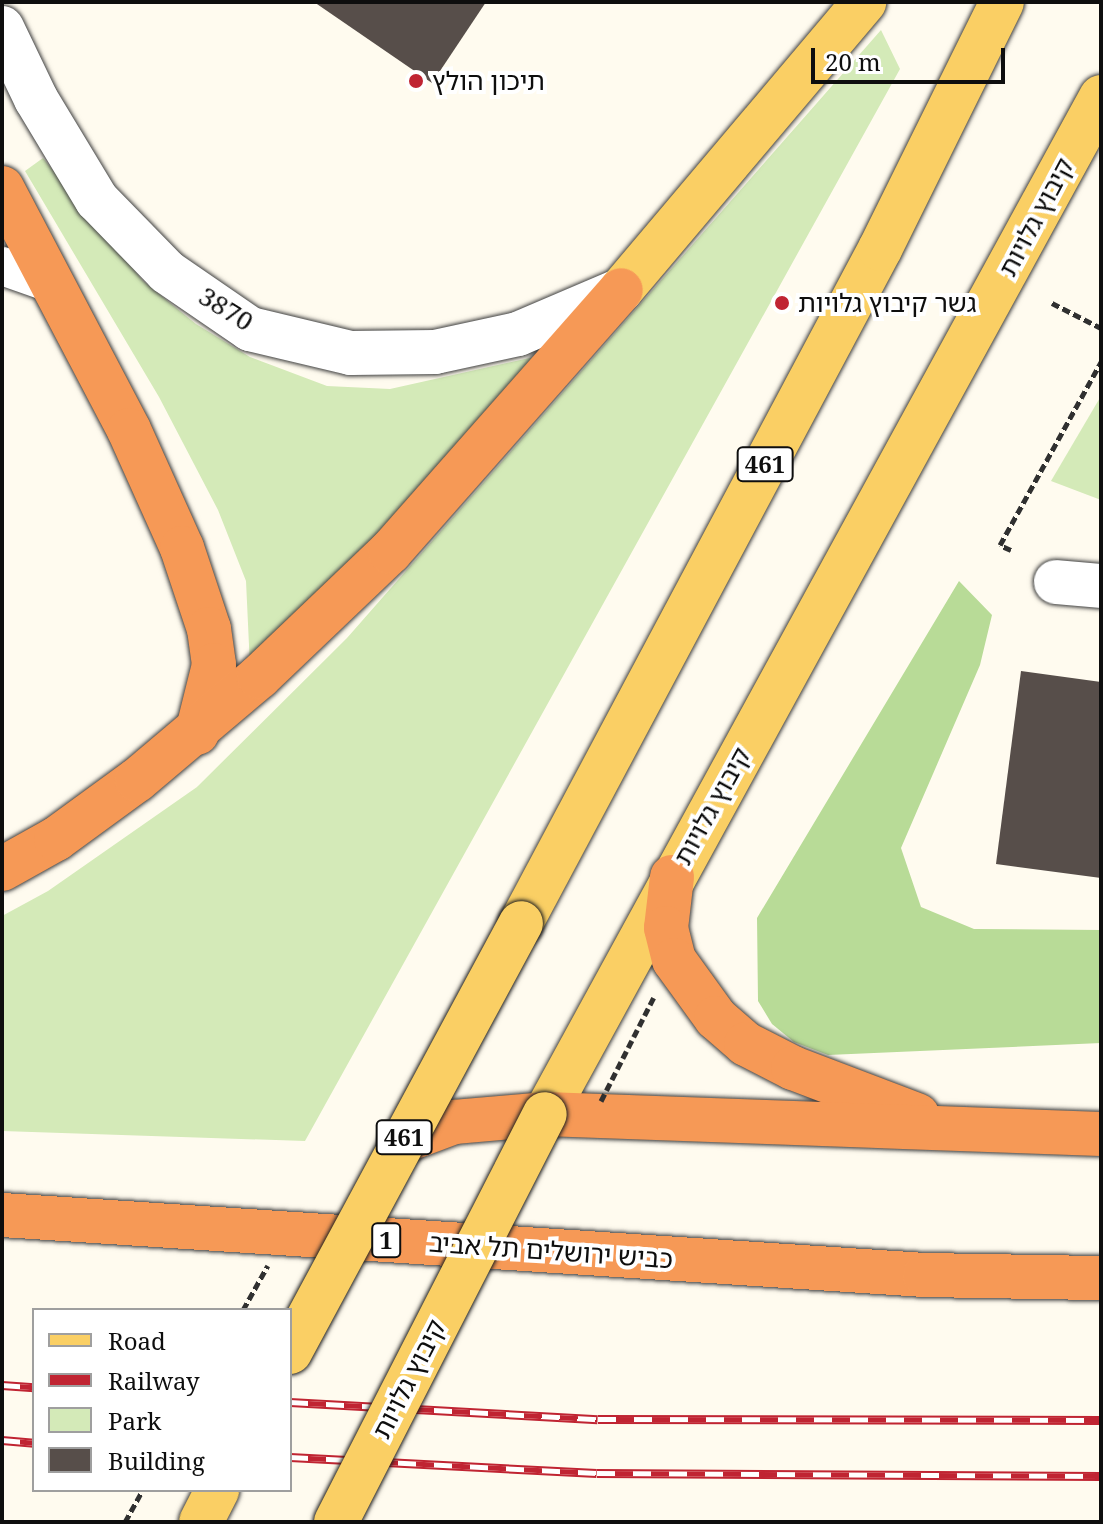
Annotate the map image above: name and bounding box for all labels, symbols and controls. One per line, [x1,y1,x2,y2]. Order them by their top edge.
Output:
scale bar [815,32,1009,82]
text: 20 m [825,45,881,78]
place label: תיכון הולץ [432,65,545,97]
marker: תיכון הולץ [407,72,425,90]
street label: קיבוץ גלויות [992,152,1080,282]
street label: 3870 [193,280,259,338]
place label: גשר קיבוץ גלויות [798,287,976,319]
marker: גשר קיבוץ גלויות [773,294,791,312]
road number: 461 [735,444,795,484]
street label: קיבוץ גלויות [667,742,757,870]
road number: 461 [374,1117,434,1157]
road number: 1 [370,1220,402,1260]
street label: כביש ירושלים תל אביב [428,1227,674,1275]
legend [32,1308,292,1492]
street label: קיבוץ גלויות [366,1314,452,1444]
text: Road [108,1324,166,1357]
text: Railway [108,1364,200,1397]
text: Park [108,1404,161,1437]
text: Building [108,1444,205,1477]

